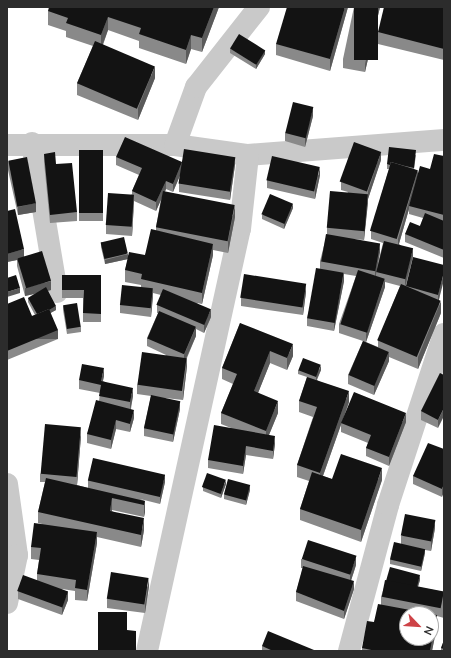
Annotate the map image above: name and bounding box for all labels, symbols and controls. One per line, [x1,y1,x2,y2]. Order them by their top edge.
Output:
north arrow [399,606,439,646]
text: N [421,624,437,637]

